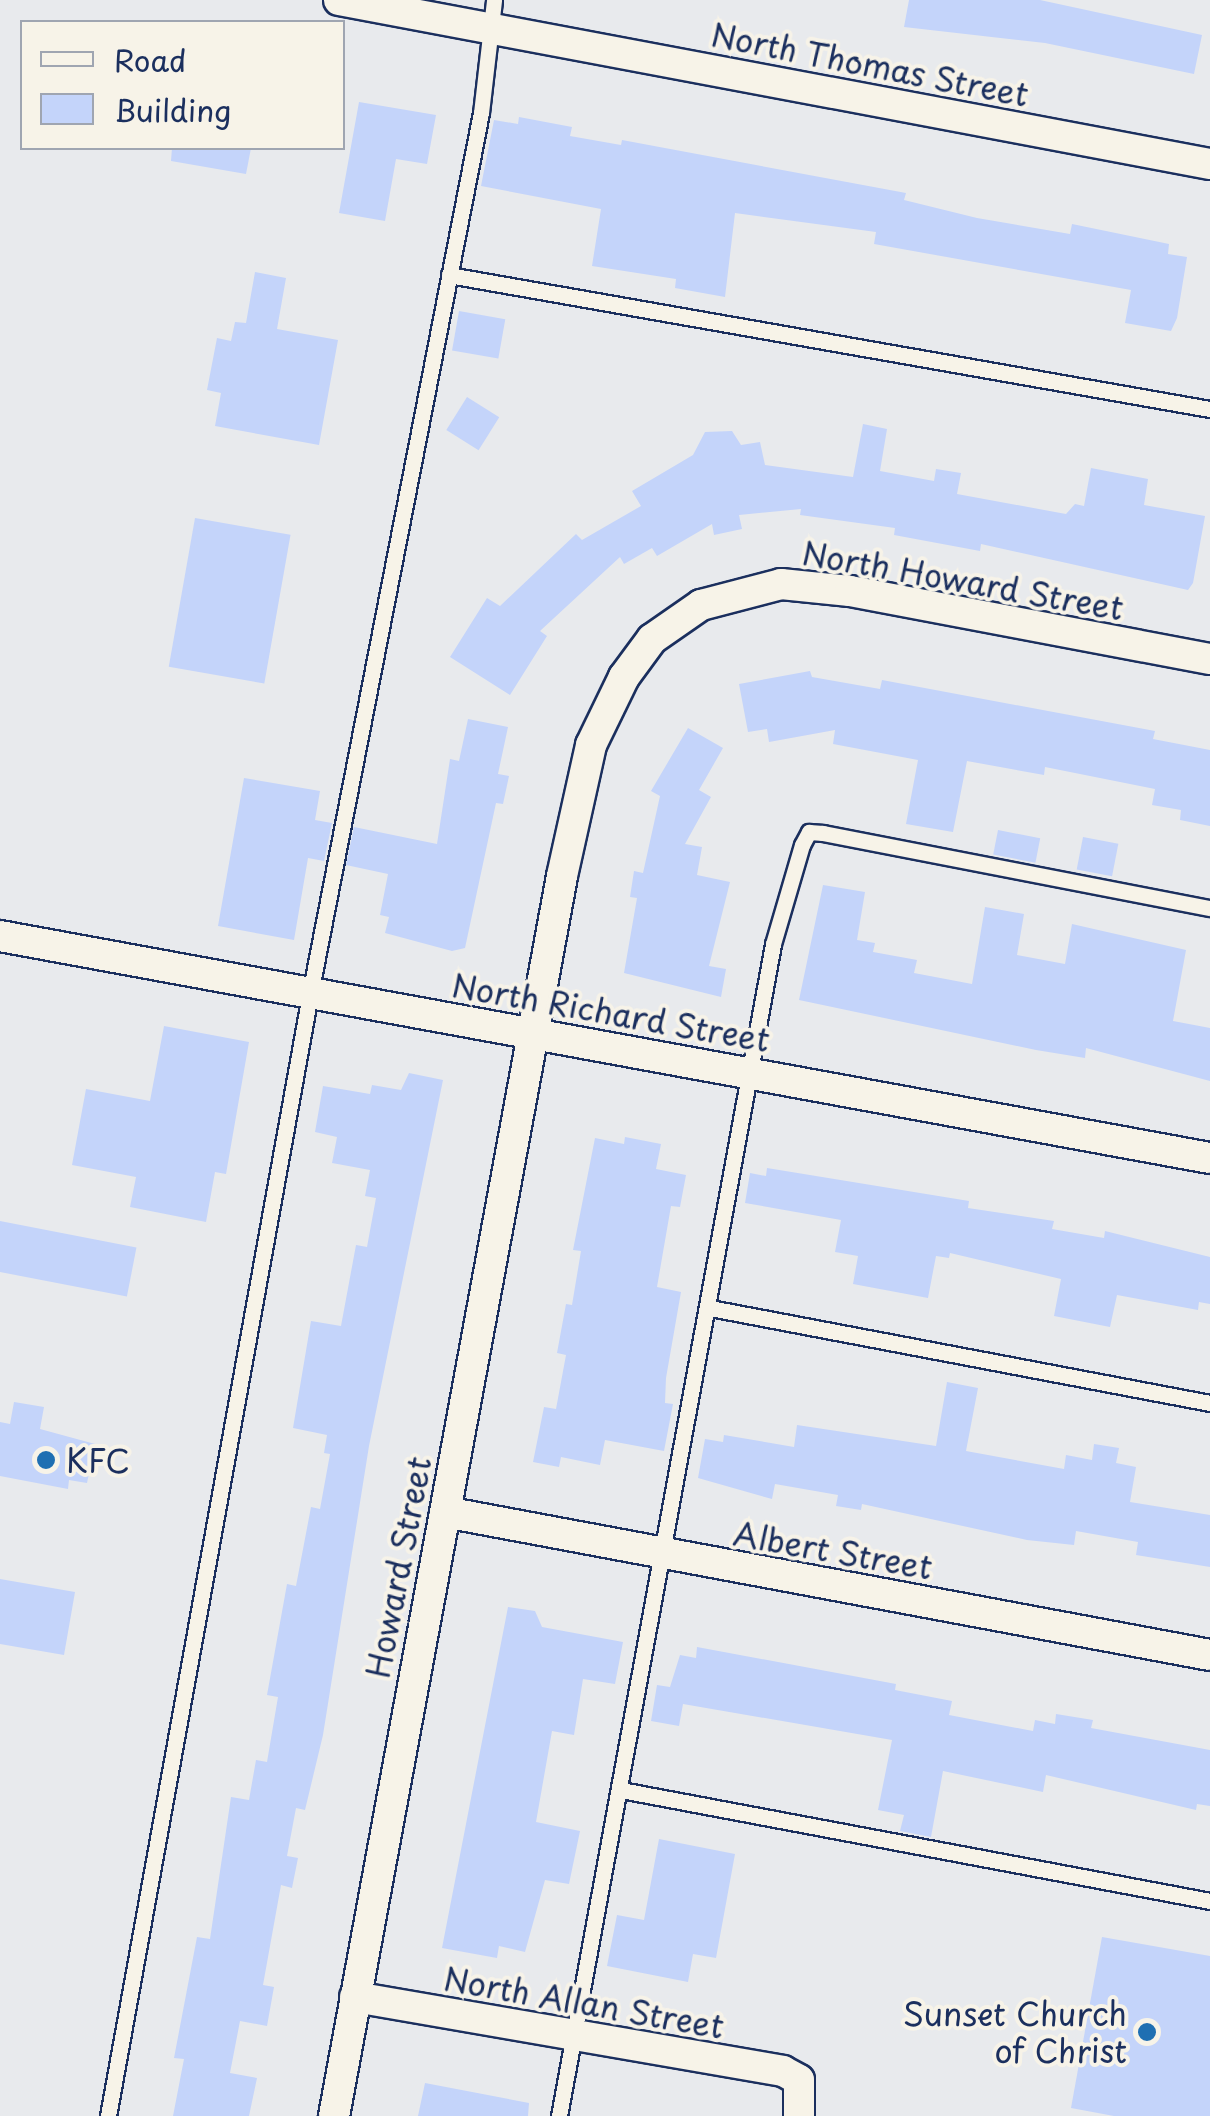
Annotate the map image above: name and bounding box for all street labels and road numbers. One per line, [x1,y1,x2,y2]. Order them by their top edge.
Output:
street label: North Thomas Street [706,14,1034,114]
street label: North Howard Street [799,533,1127,627]
street label: North Richard Street [448,965,774,1059]
street label: Howard Street [357,1452,439,1682]
street label: Albert Street [730,1513,936,1587]
street label: North Allan Street [439,1958,729,2046]

